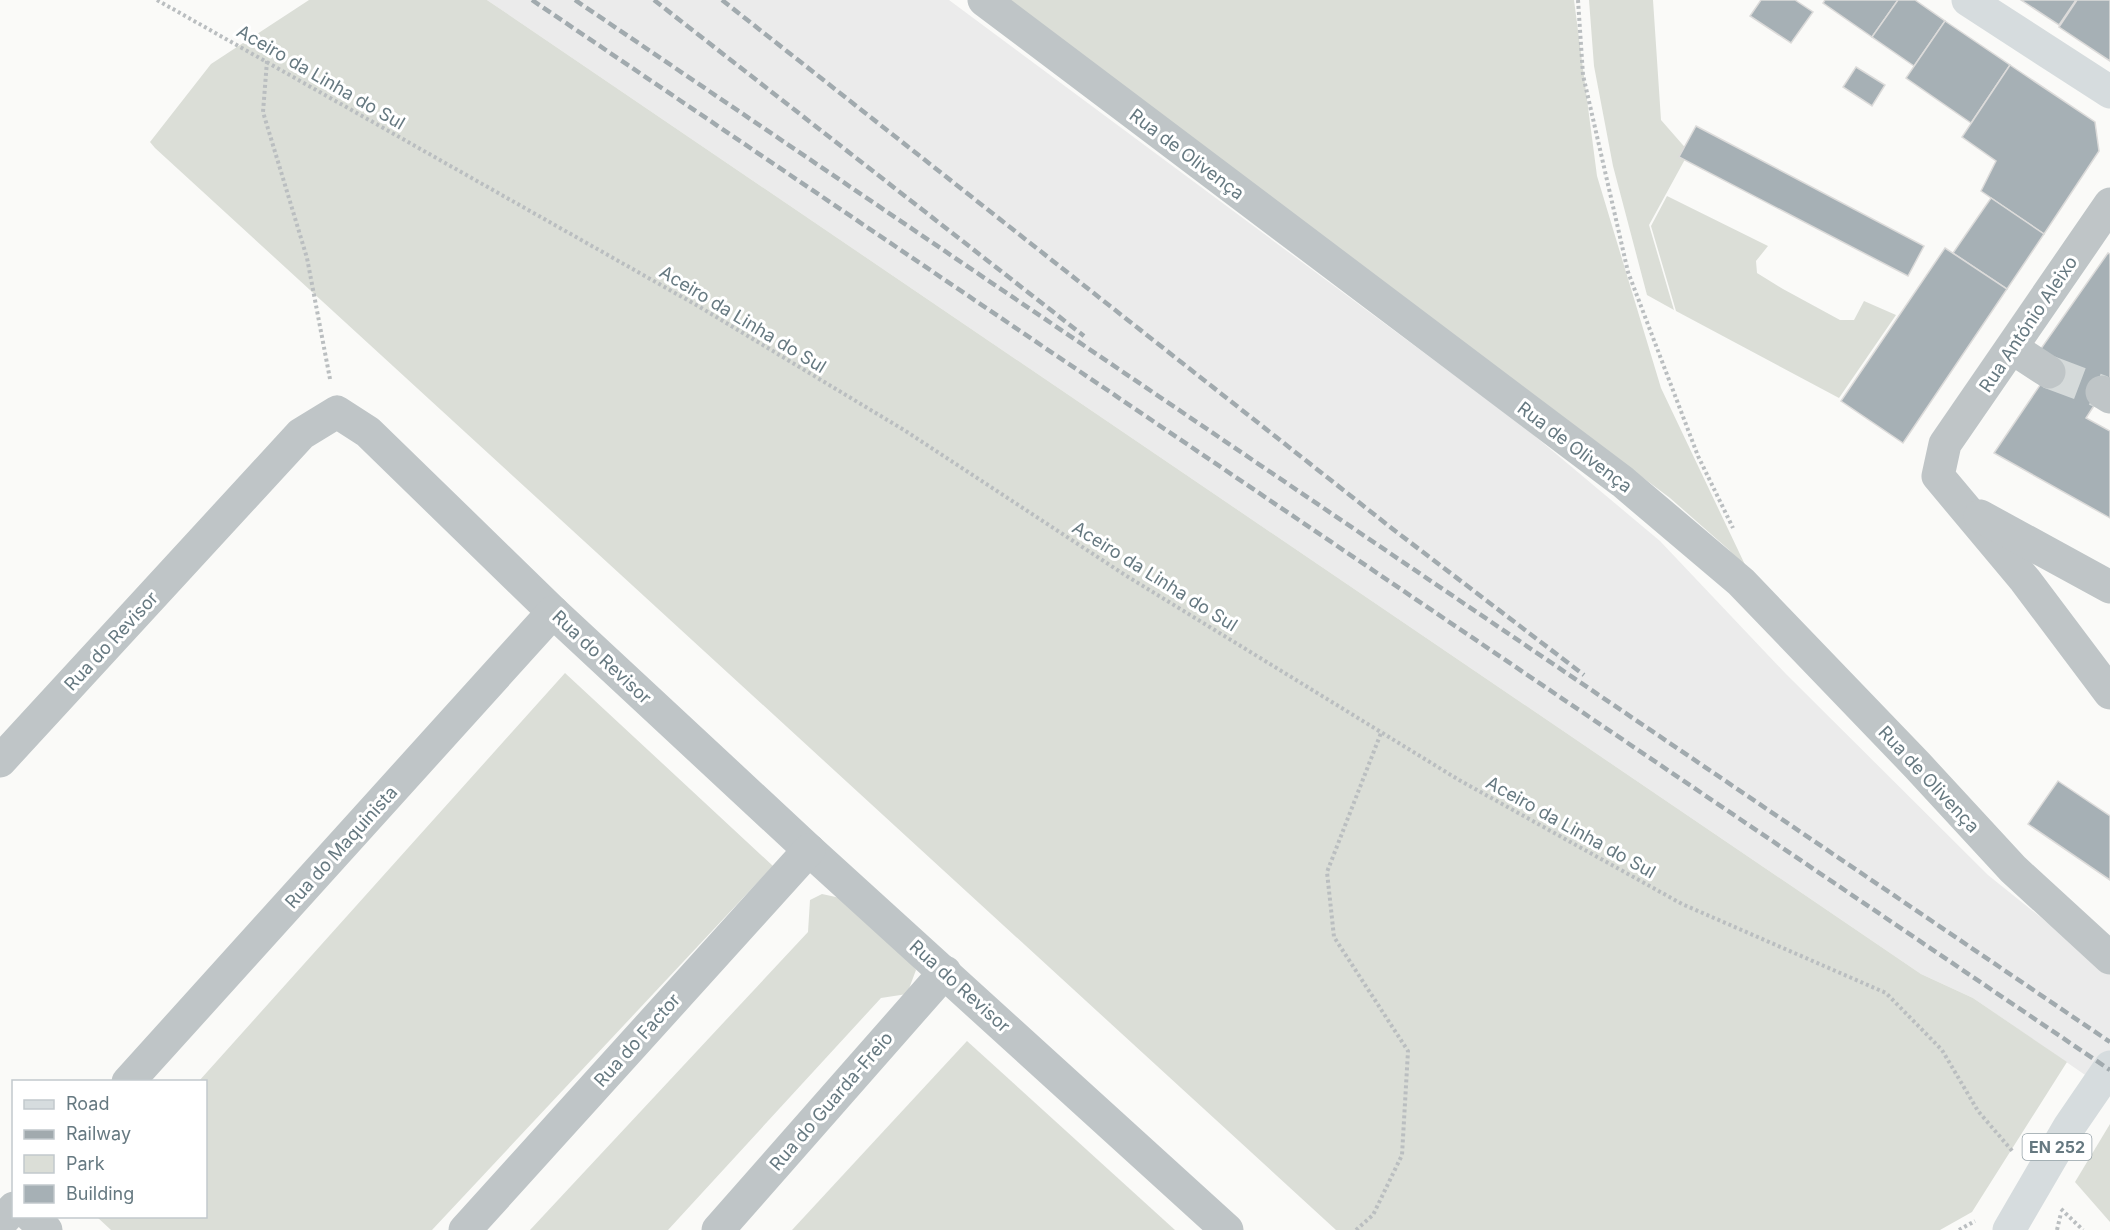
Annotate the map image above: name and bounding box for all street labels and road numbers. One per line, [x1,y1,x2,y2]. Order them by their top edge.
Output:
street label: Aceiro da Linha do Sul [233,20,409,134]
street label: Rua de Olivença [1126,104,1248,204]
street label: Rua António Aleixo [1975,252,2081,396]
street label: Aceiro da Linha do Sul [656,261,830,377]
street label: Rua de Olivença [1514,397,1636,497]
street label: Aceiro da Linha do Sul [1069,517,1241,635]
street label: Rua do Revisor [60,587,162,695]
street label: Rua do Revisor [548,606,656,708]
street label: Rua de Olivença [1874,721,1984,837]
street label: Aceiro da Linha do Sul [1483,772,1659,882]
street label: Rua do Maquinista [281,782,401,912]
street label: Rua do Revisor [906,936,1014,1037]
street label: Rua do Factor [590,989,684,1091]
street label: Rua do Guarda-Freio [765,1027,897,1175]
road number: EN 252 [2022,1134,2092,1160]

